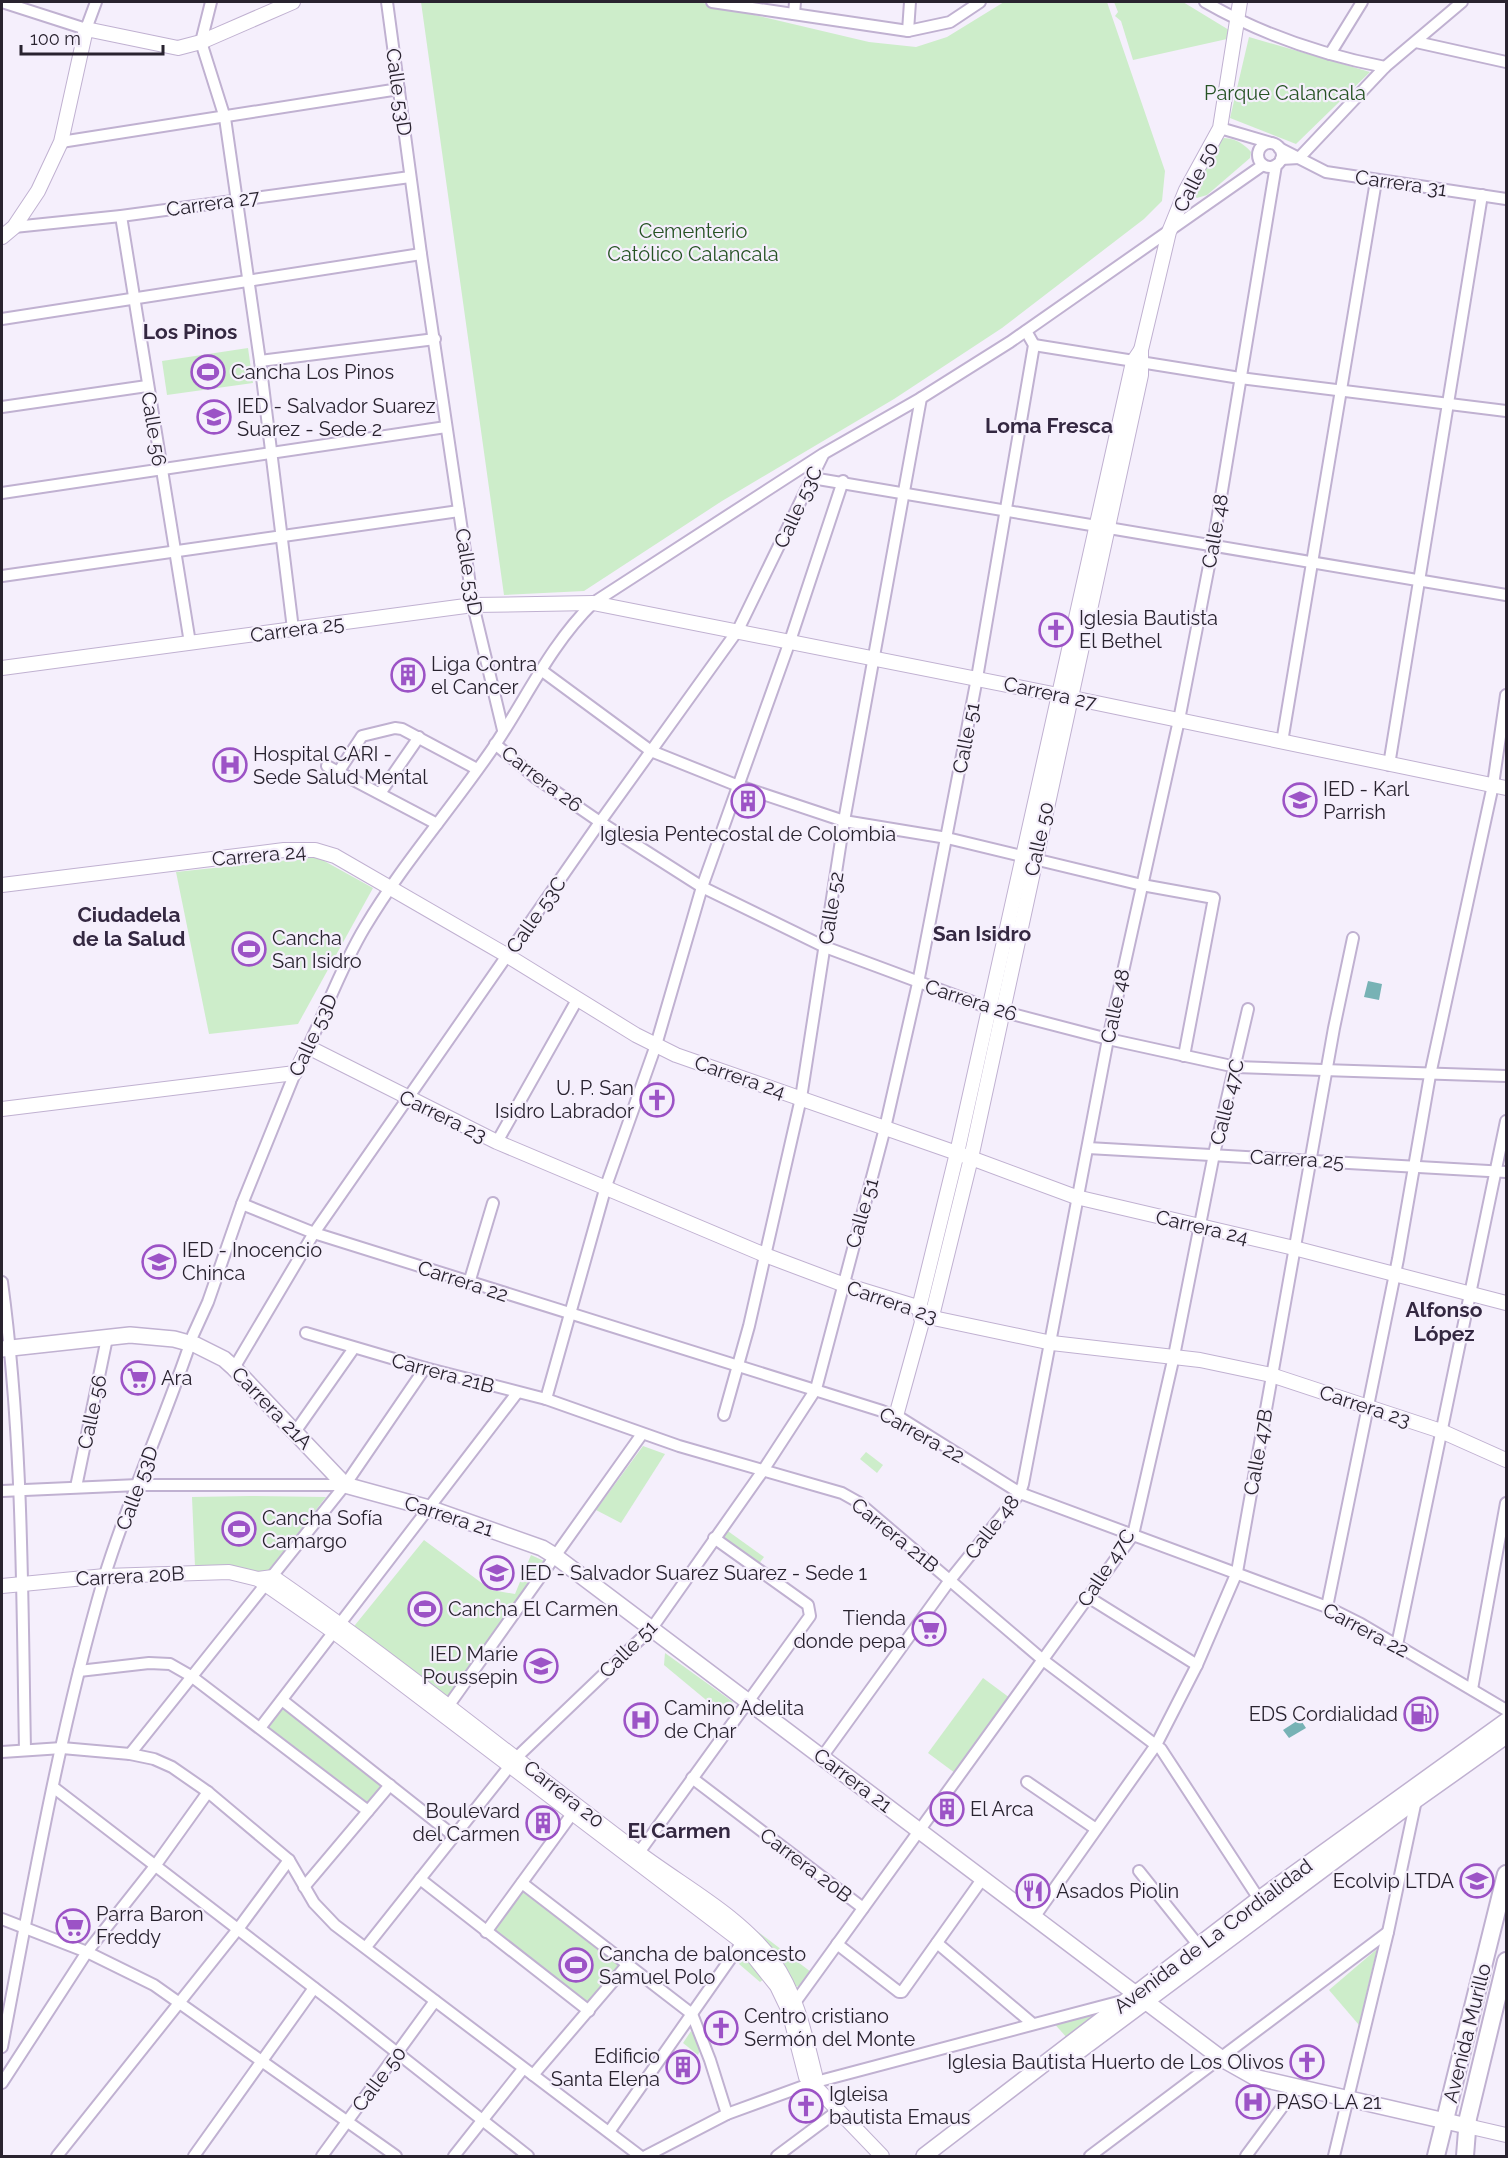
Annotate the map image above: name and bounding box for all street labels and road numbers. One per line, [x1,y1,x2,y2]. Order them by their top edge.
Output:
street label: Calle 53D [381,47,417,137]
street label: Calle 50 [1168,138,1224,216]
street label: Carrera 31 [1354,165,1449,201]
street label: Carrera 27 [165,185,262,221]
street label: Calle 56 [136,390,172,468]
street label: Calle 53C [769,462,828,552]
street label: Calle 48 [1197,492,1233,570]
street label: Calle 53D [450,527,488,617]
street label: Carrera 25 [249,611,345,647]
street label: Carrera 27 [1001,671,1099,715]
street label: Calle 51 [947,700,985,776]
street label: Carrera 26 [497,741,587,817]
street label: Calle 50 [1019,800,1059,878]
street label: Carrera 24 [211,839,307,871]
street label: Calle 52 [813,870,849,946]
street label: Calle 53C [501,872,571,958]
street label: Calle 48 [1095,967,1135,1045]
street label: Carrera 26 [922,974,1020,1026]
street label: Calle 53D [283,990,343,1080]
street label: Carrera 24 [691,1050,789,1104]
street label: Calle 47C [1205,1056,1249,1147]
street label: Carrera 23 [395,1085,491,1147]
street label: Carrera 25 [1249,1145,1345,1173]
street label: Calle 51 [841,1175,884,1251]
street label: Carrera 24 [1153,1205,1251,1249]
street label: Carrera 22 [415,1255,511,1307]
street label: Carrera 23 [844,1275,940,1329]
street label: Carrera 21B [389,1348,497,1398]
street label: Carrera 21A [227,1362,318,1455]
street label: Calle 56 [72,1373,112,1451]
street label: Carrera 23 [1317,1380,1413,1432]
street label: Carrera 22 [875,1402,969,1468]
street label: Calle 47B [1239,1407,1277,1497]
street label: Calle 53D [111,1442,163,1534]
street label: Carrera 21 [402,1490,497,1542]
street label: Calle 48 [959,1490,1025,1564]
street label: Carrera 21B [847,1493,943,1577]
street label: Calle 47C [1072,1525,1140,1611]
street label: Carrera 20B [75,1561,185,1591]
street label: Carrera 22 [1319,1597,1413,1663]
street label: Calle 51 [594,1615,662,1683]
street label: Carrera 21 [809,1743,897,1818]
street label: Carrera 20 [519,1755,609,1833]
street label: Carrera 20B [755,1823,857,1907]
street label: Avenida de La Cordialidad [1109,1854,1317,2018]
street label: Avenida Murillo [1438,1961,1496,2105]
street label: Calle 50 [347,2042,411,2116]

